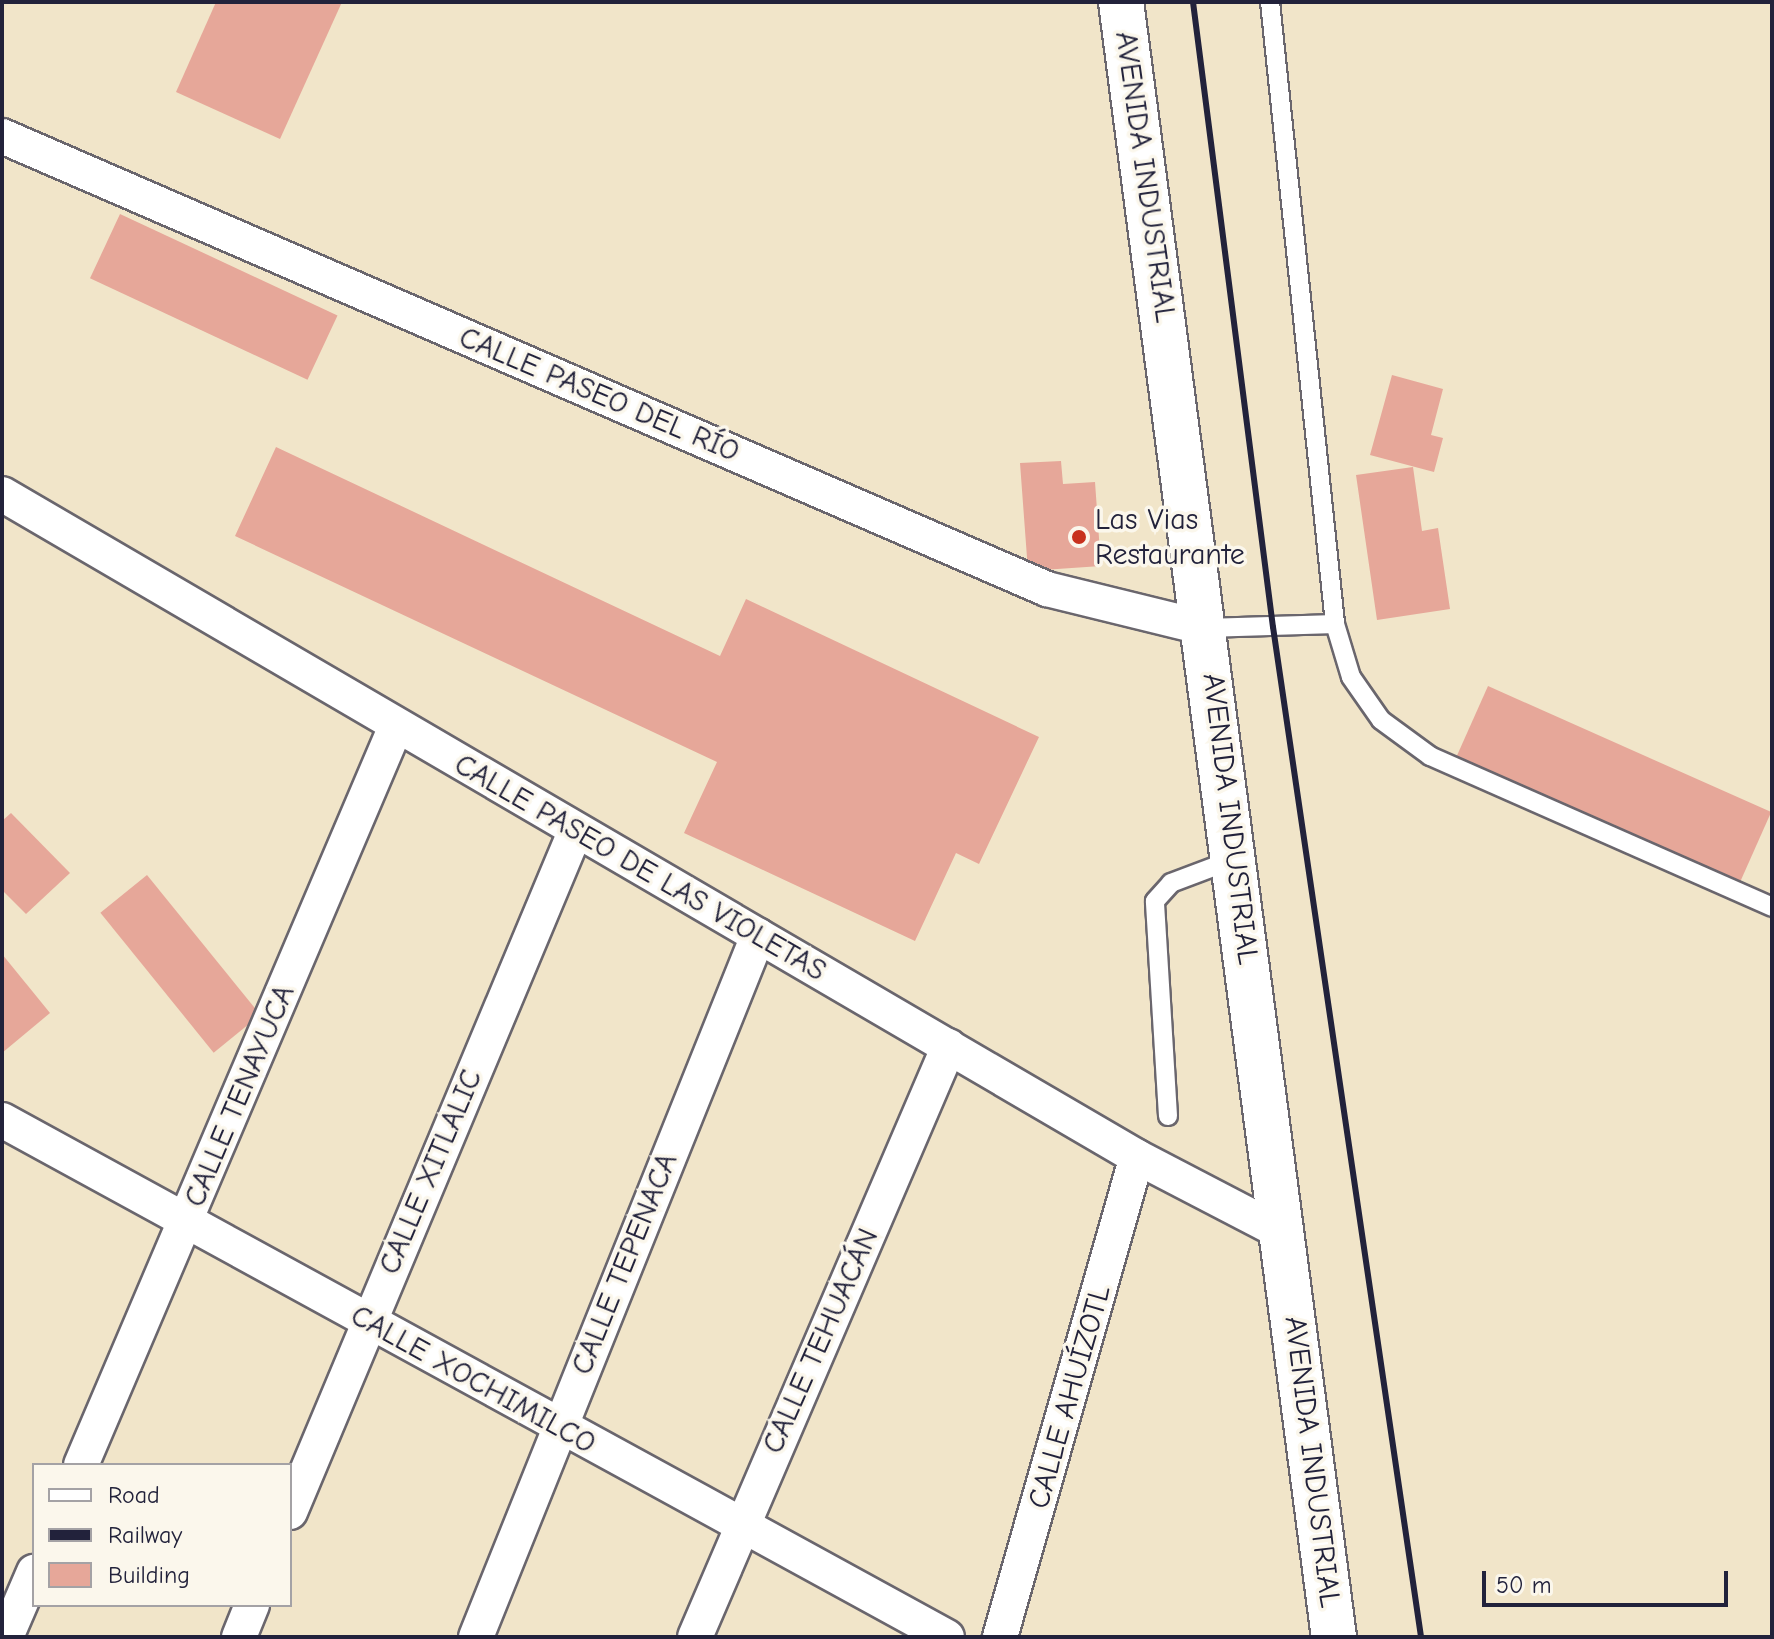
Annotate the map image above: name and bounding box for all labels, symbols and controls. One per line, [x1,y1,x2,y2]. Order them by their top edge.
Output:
street label: AVENIDA INDUSTRIAL [1107,29,1183,325]
street label: CALLE PASEO DEL RÍO [454,320,744,470]
place label: Las Vias Restaurante [1095,502,1245,572]
marker: Las Vias Restaurante [1070,528,1088,546]
street label: AVENIDA INDUSTRIAL [1194,671,1266,967]
street label: CALLE PASEO DE LAS VIOLETAS [448,747,832,989]
street label: CALLE TENAYUCA [177,980,303,1212]
street label: CALLE XITLALIC [372,1064,490,1280]
street label: CALLE TEPENACA [564,1148,686,1380]
street label: CALLE TEHUACÁN [755,1223,887,1459]
street label: CALLE AHUÍZOTL [1021,1281,1119,1513]
street label: CALLE XOCHIMILCO [344,1298,602,1462]
street label: AVENIDA INDUSTRIAL [1276,1314,1348,1610]
legend [32,1463,292,1607]
text: Road [108,1481,160,1509]
text: Railway [108,1521,182,1549]
scale bar [1486,1555,1732,1605]
text: Building [108,1561,190,1589]
text: 50 m [1496,1571,1552,1599]

